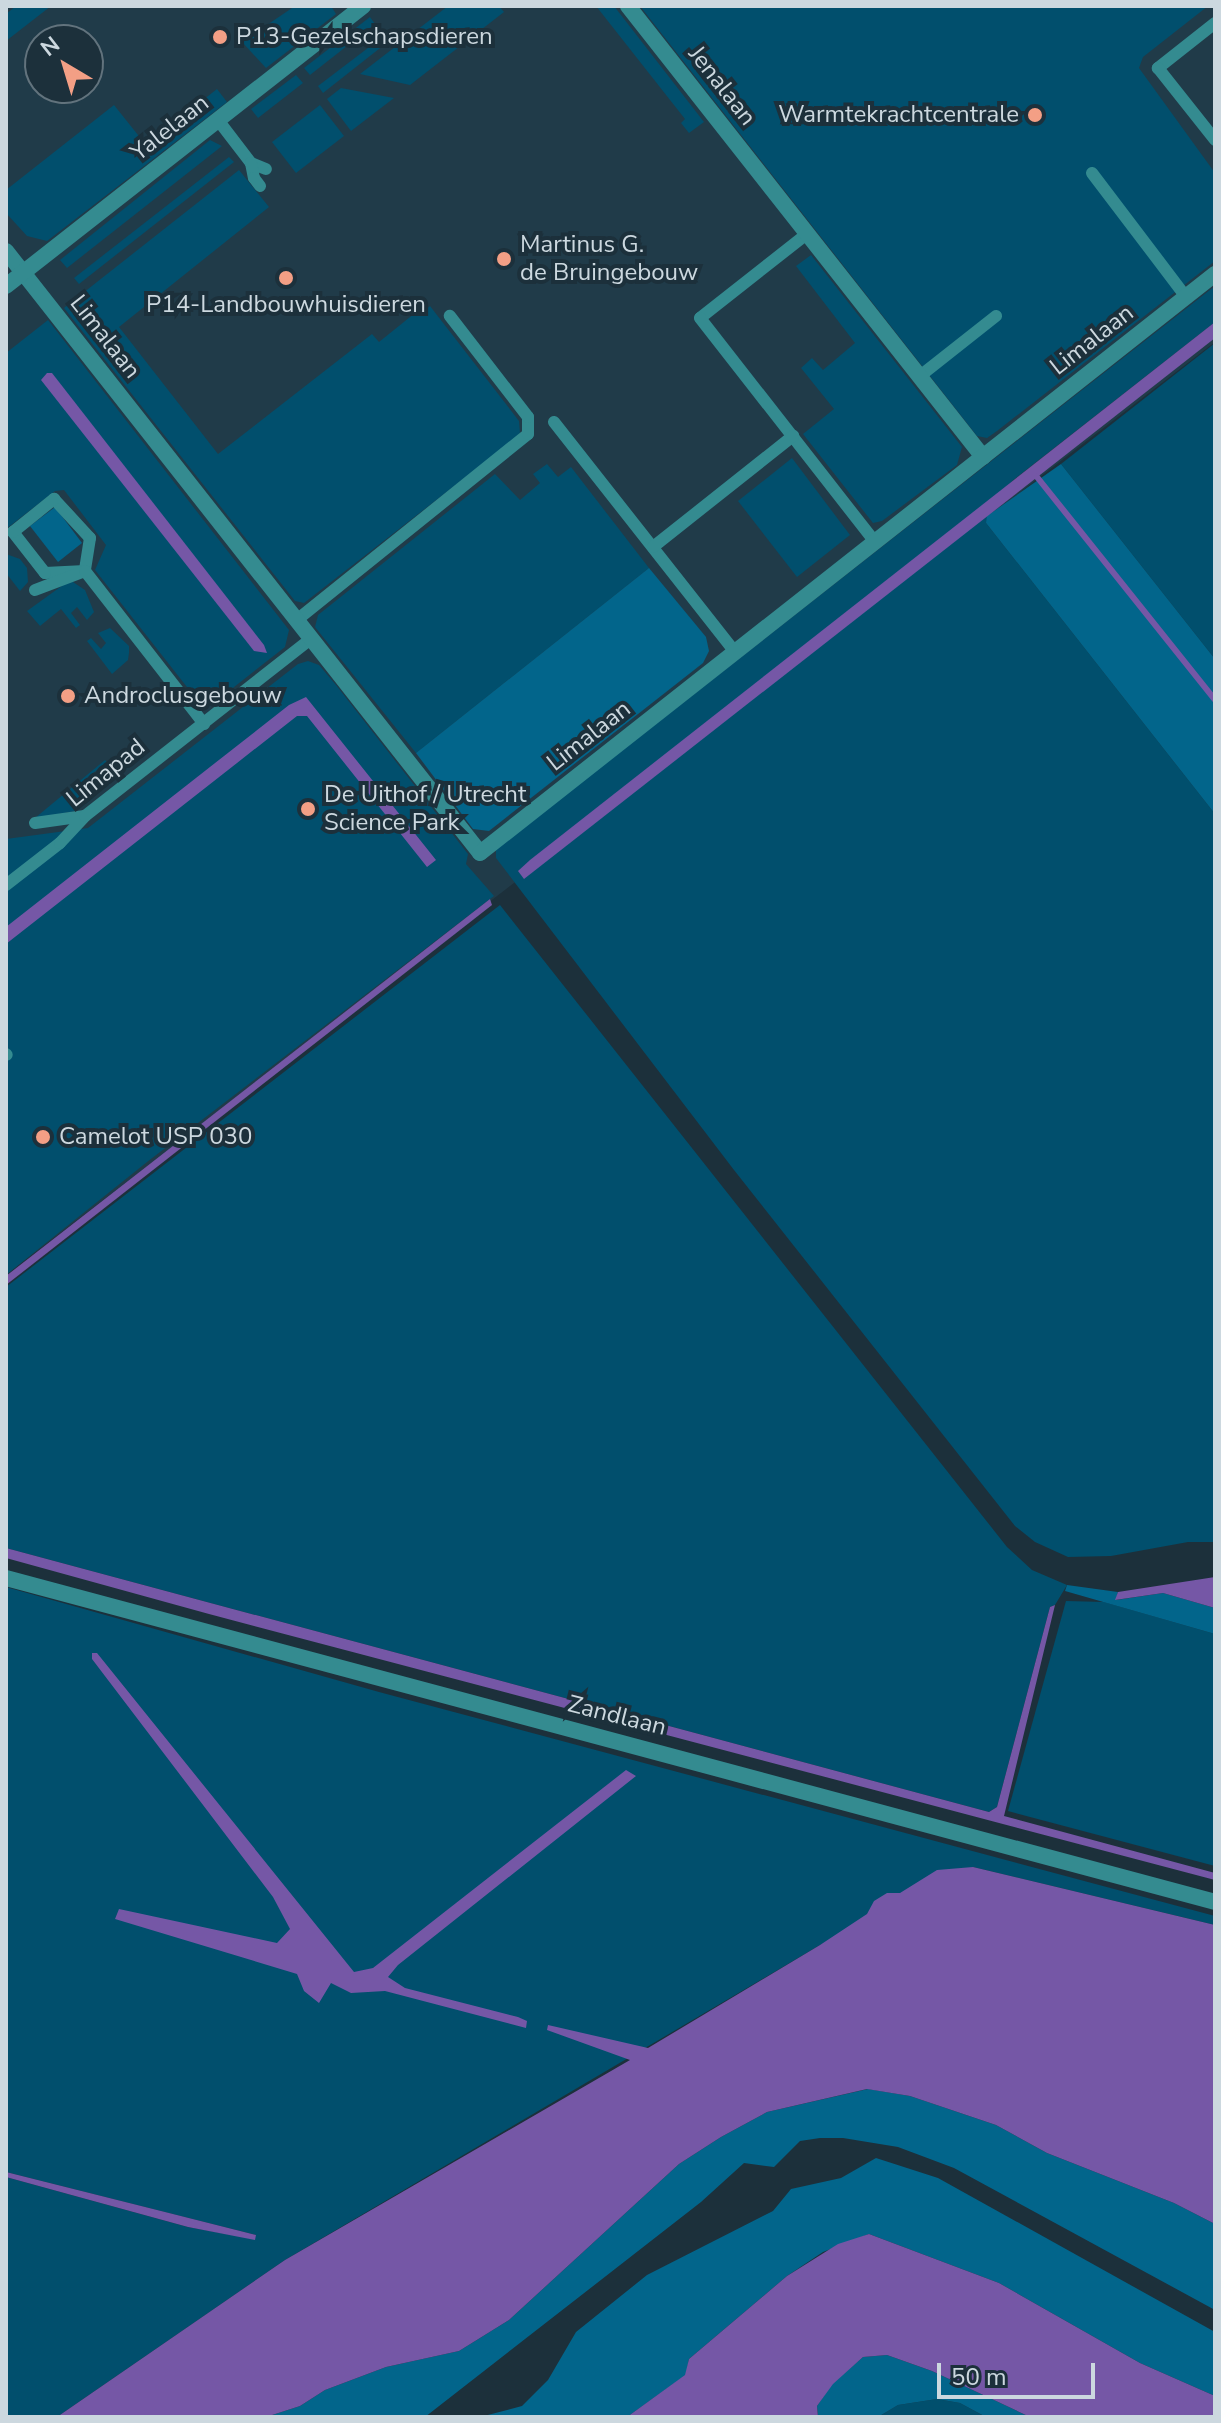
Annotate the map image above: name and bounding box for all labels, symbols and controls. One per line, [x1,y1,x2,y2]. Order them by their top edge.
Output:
place label: P13-Gezelschapsdieren [236,23,493,51]
north arrow [24,24,104,104]
marker: P13-Gezelschapsdieren [211,28,229,46]
text: N [35,30,66,64]
street label: Jenalaan [682,40,762,132]
street label: Yalelaan [125,89,215,167]
place label: Warmtekrachtcentrale [778,101,1019,129]
marker: Warmtekrachtcentrale [1026,106,1044,124]
place label: Martinus G. de Bruingebouw [520,231,698,287]
marker: Martinus G. de Bruingebouw [495,250,513,268]
marker: P14-Landbouwhuisdieren [277,269,295,287]
street label: Limalaan [63,290,147,384]
place label: P14-Landbouwhuisdieren [146,291,426,319]
street label: Limalaan [1045,298,1139,382]
place label: Androclusgebouw [84,682,282,710]
marker: Androclusgebouw [59,687,77,705]
street label: Limalaan [542,694,636,778]
street label: Limapad [61,733,151,813]
place label: De Uithof / Utrecht Science Park [324,781,526,837]
marker: De Uithof / Utrecht Science Park [299,800,317,818]
place label: Camelot USP 030 [59,1123,252,1151]
marker: Camelot USP 030 [34,1128,52,1146]
street label: Zandlaan [565,1690,669,1742]
scale bar [941,2347,1099,2397]
text: 50 m [951,2361,1007,2393]

